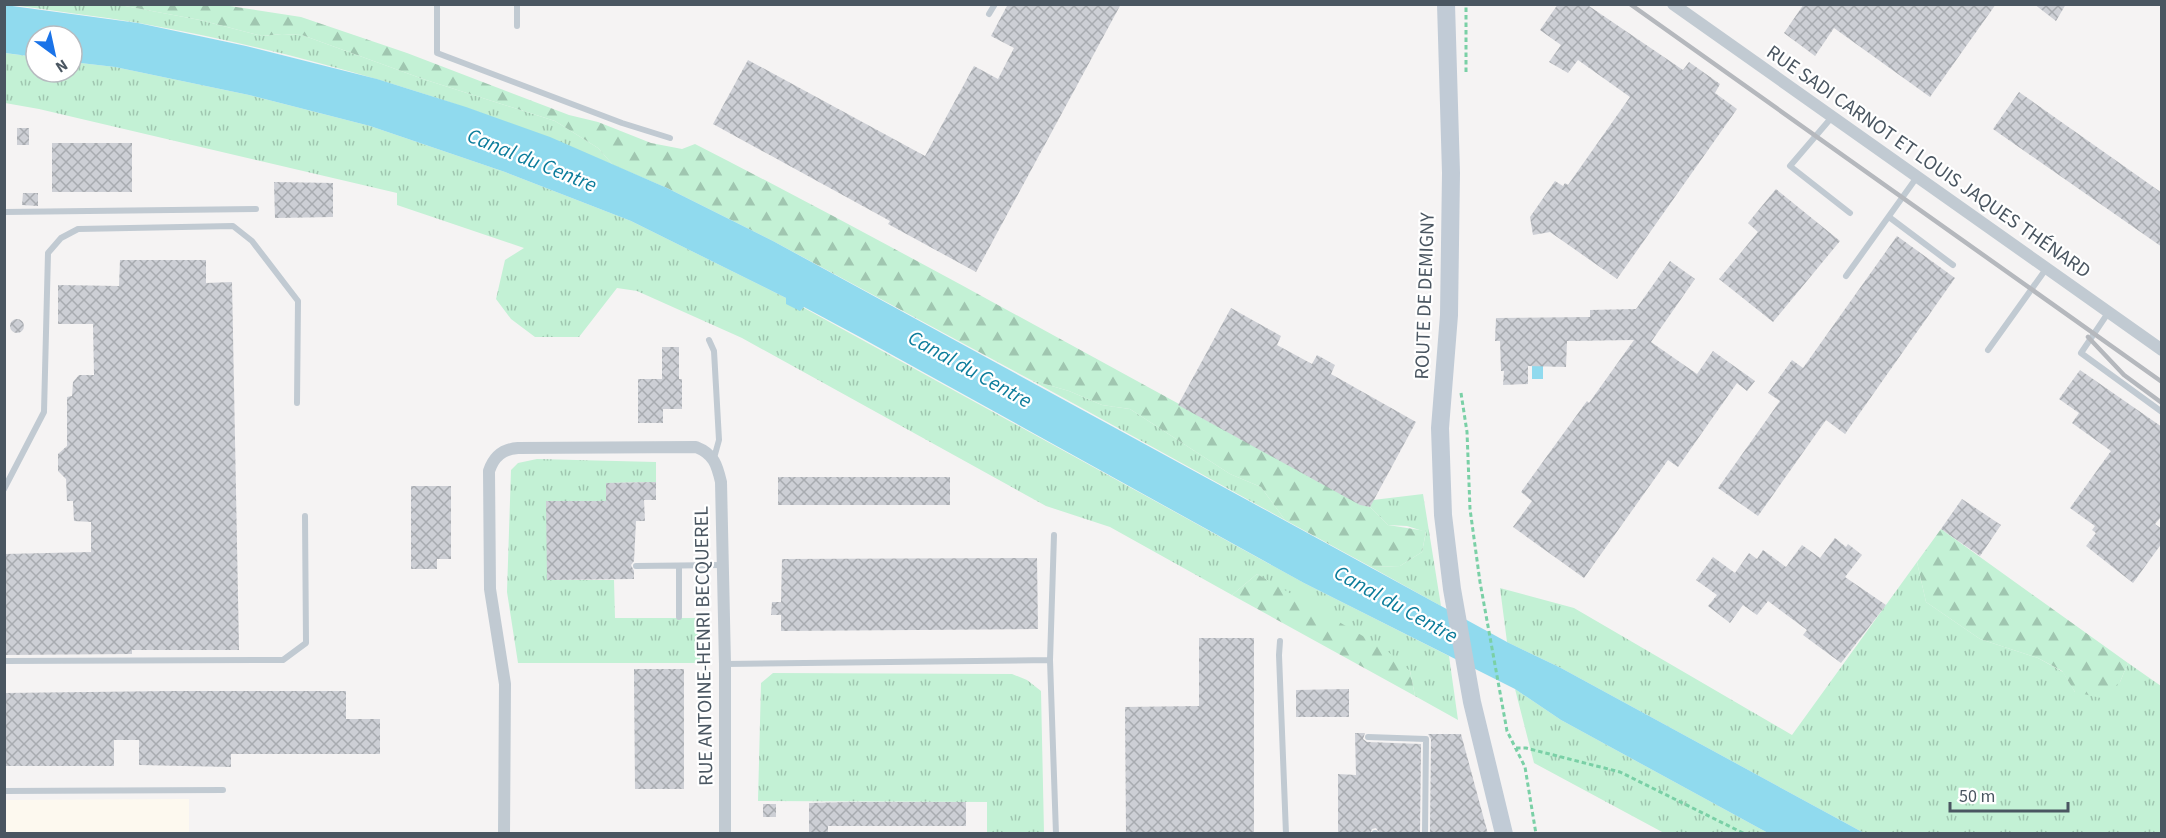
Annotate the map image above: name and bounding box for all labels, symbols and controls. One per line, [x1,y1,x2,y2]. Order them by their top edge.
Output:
north arrow [24,24,84,84]
street label: RUE SADI CARNOT ET LOUIS JAQUES THÉNARD [1761,38,2096,285]
text: N [51,54,72,78]
water label: Canal du Centre [463,120,601,200]
street label: ROUTE DE DEMIGNY [1408,212,1442,380]
water label: Canal du Centre [903,323,1037,415]
street label: RUE ANTOINE-HENRI BECQUEREL [688,506,720,786]
water label: Canal du Centre [1329,558,1463,650]
scale bar [1950,775,2068,813]
text: 50 m [1959,784,1995,809]

